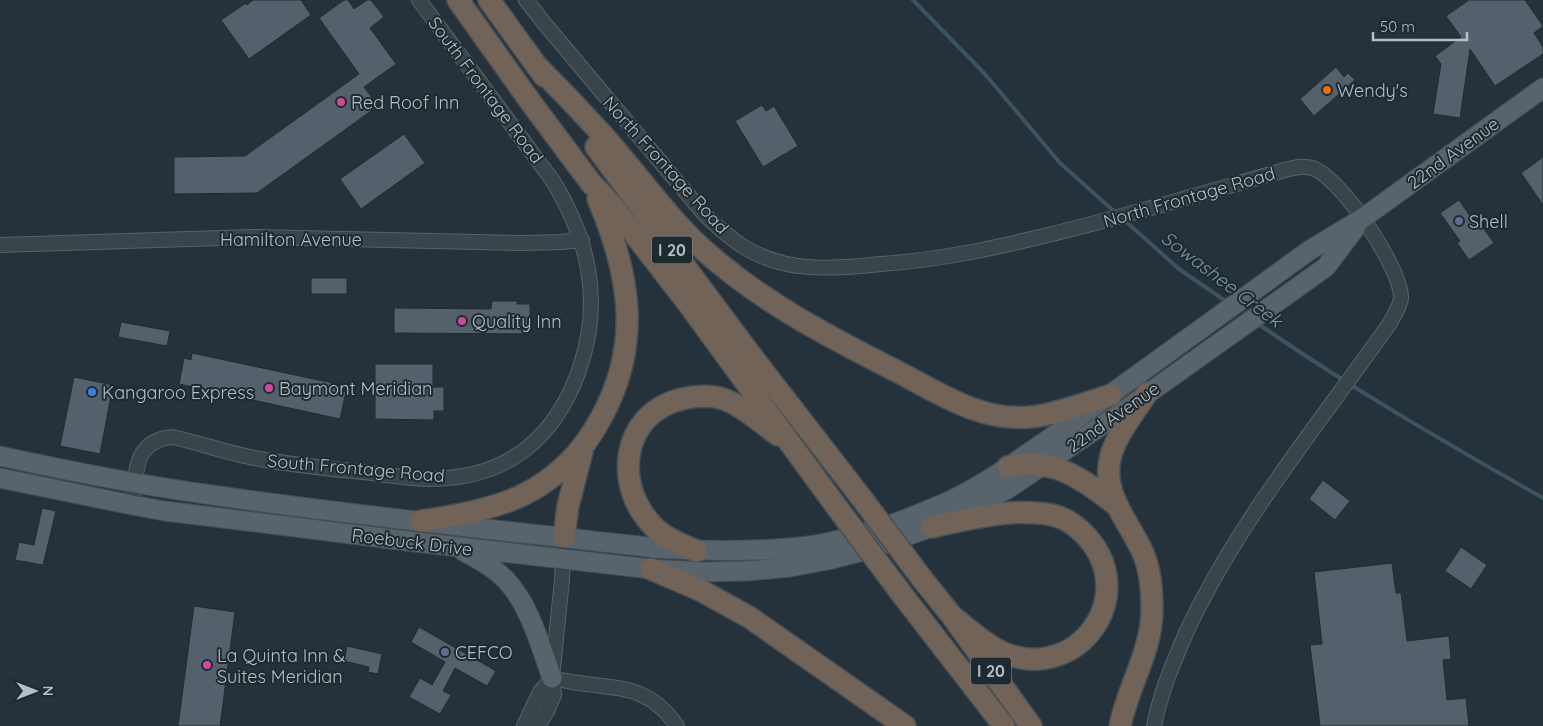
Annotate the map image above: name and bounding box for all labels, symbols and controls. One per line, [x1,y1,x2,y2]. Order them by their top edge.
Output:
scale bar [1373,10,1467,42]
street label: South Frontage Road [423,12,549,168]
text: 50 m [1380,17,1415,36]
place label: Wendy's [1337,79,1408,102]
marker: Wendy's [1321,84,1333,96]
place label: Red Roof Inn [351,91,459,114]
street label: North Frontage Road [598,91,734,239]
marker: Red Roof Inn [335,96,347,108]
street label: 22nd Avenue [1403,112,1503,194]
street label: North Frontage Road [1100,161,1278,233]
place label: Shell [1469,210,1508,233]
marker: Shell [1453,215,1465,227]
water label: Sowashee Creek [1157,226,1289,333]
street label: Hamilton Avenue [220,228,362,251]
road number: I 20 [652,236,692,264]
place label: Quality Inn [472,310,562,333]
marker: Quality Inn [456,315,468,327]
place label: Baymont Meridian [279,377,432,400]
street label: 22nd Avenue [1062,377,1164,457]
place label: Kangaroo Express [102,381,254,404]
marker: Baymont Meridian [263,382,275,394]
marker: Kangaroo Express [86,386,98,398]
street label: South Frontage Road [266,449,446,487]
street label: Roebuck Drive [350,523,474,561]
place label: CEFCO [455,641,513,664]
place label: La Quinta Inn & Suites Meridian [217,644,345,688]
marker: CEFCO [439,646,451,658]
road number: I 20 [971,658,1011,684]
marker: La Quinta Inn & Suites Meridian [201,659,213,671]
north arrow [10,666,60,716]
text: N [39,686,57,696]

